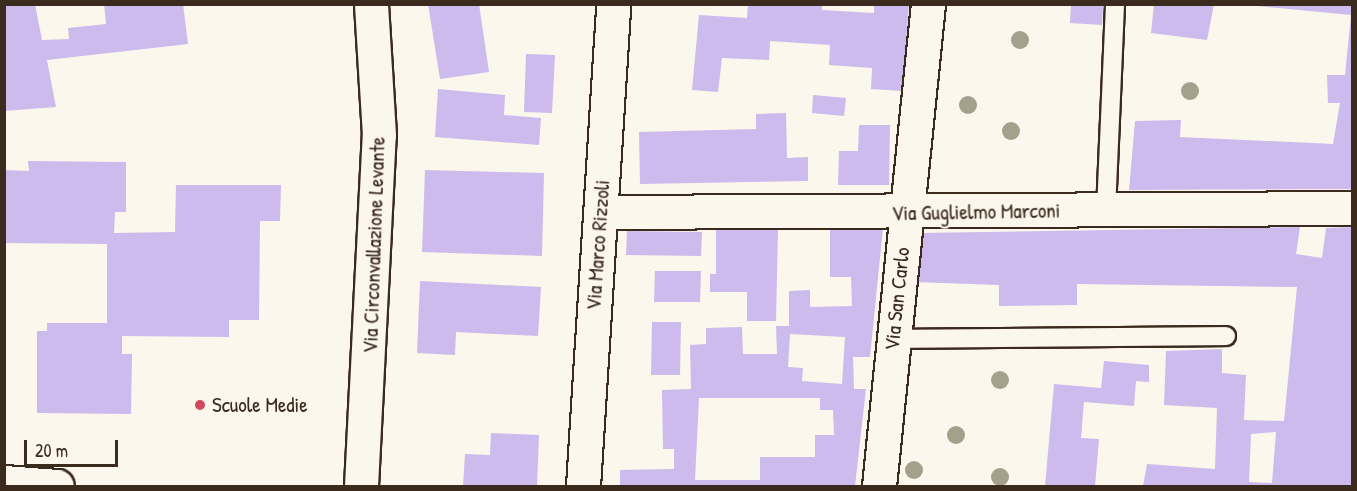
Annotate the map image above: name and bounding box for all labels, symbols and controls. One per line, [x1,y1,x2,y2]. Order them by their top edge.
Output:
street label: Via Circonvallazione Levante [358,136,390,354]
street label: Via Marco Rizzoli [581,179,615,311]
street label: Via Guglielmo Marconi [891,198,1061,226]
street label: Via San Carlo [879,246,915,352]
place label: Scuole Medie [212,392,308,418]
marker: Scuole Medie [193,398,207,412]
scale bar [27,428,122,466]
text: 20 m [35,438,68,463]

